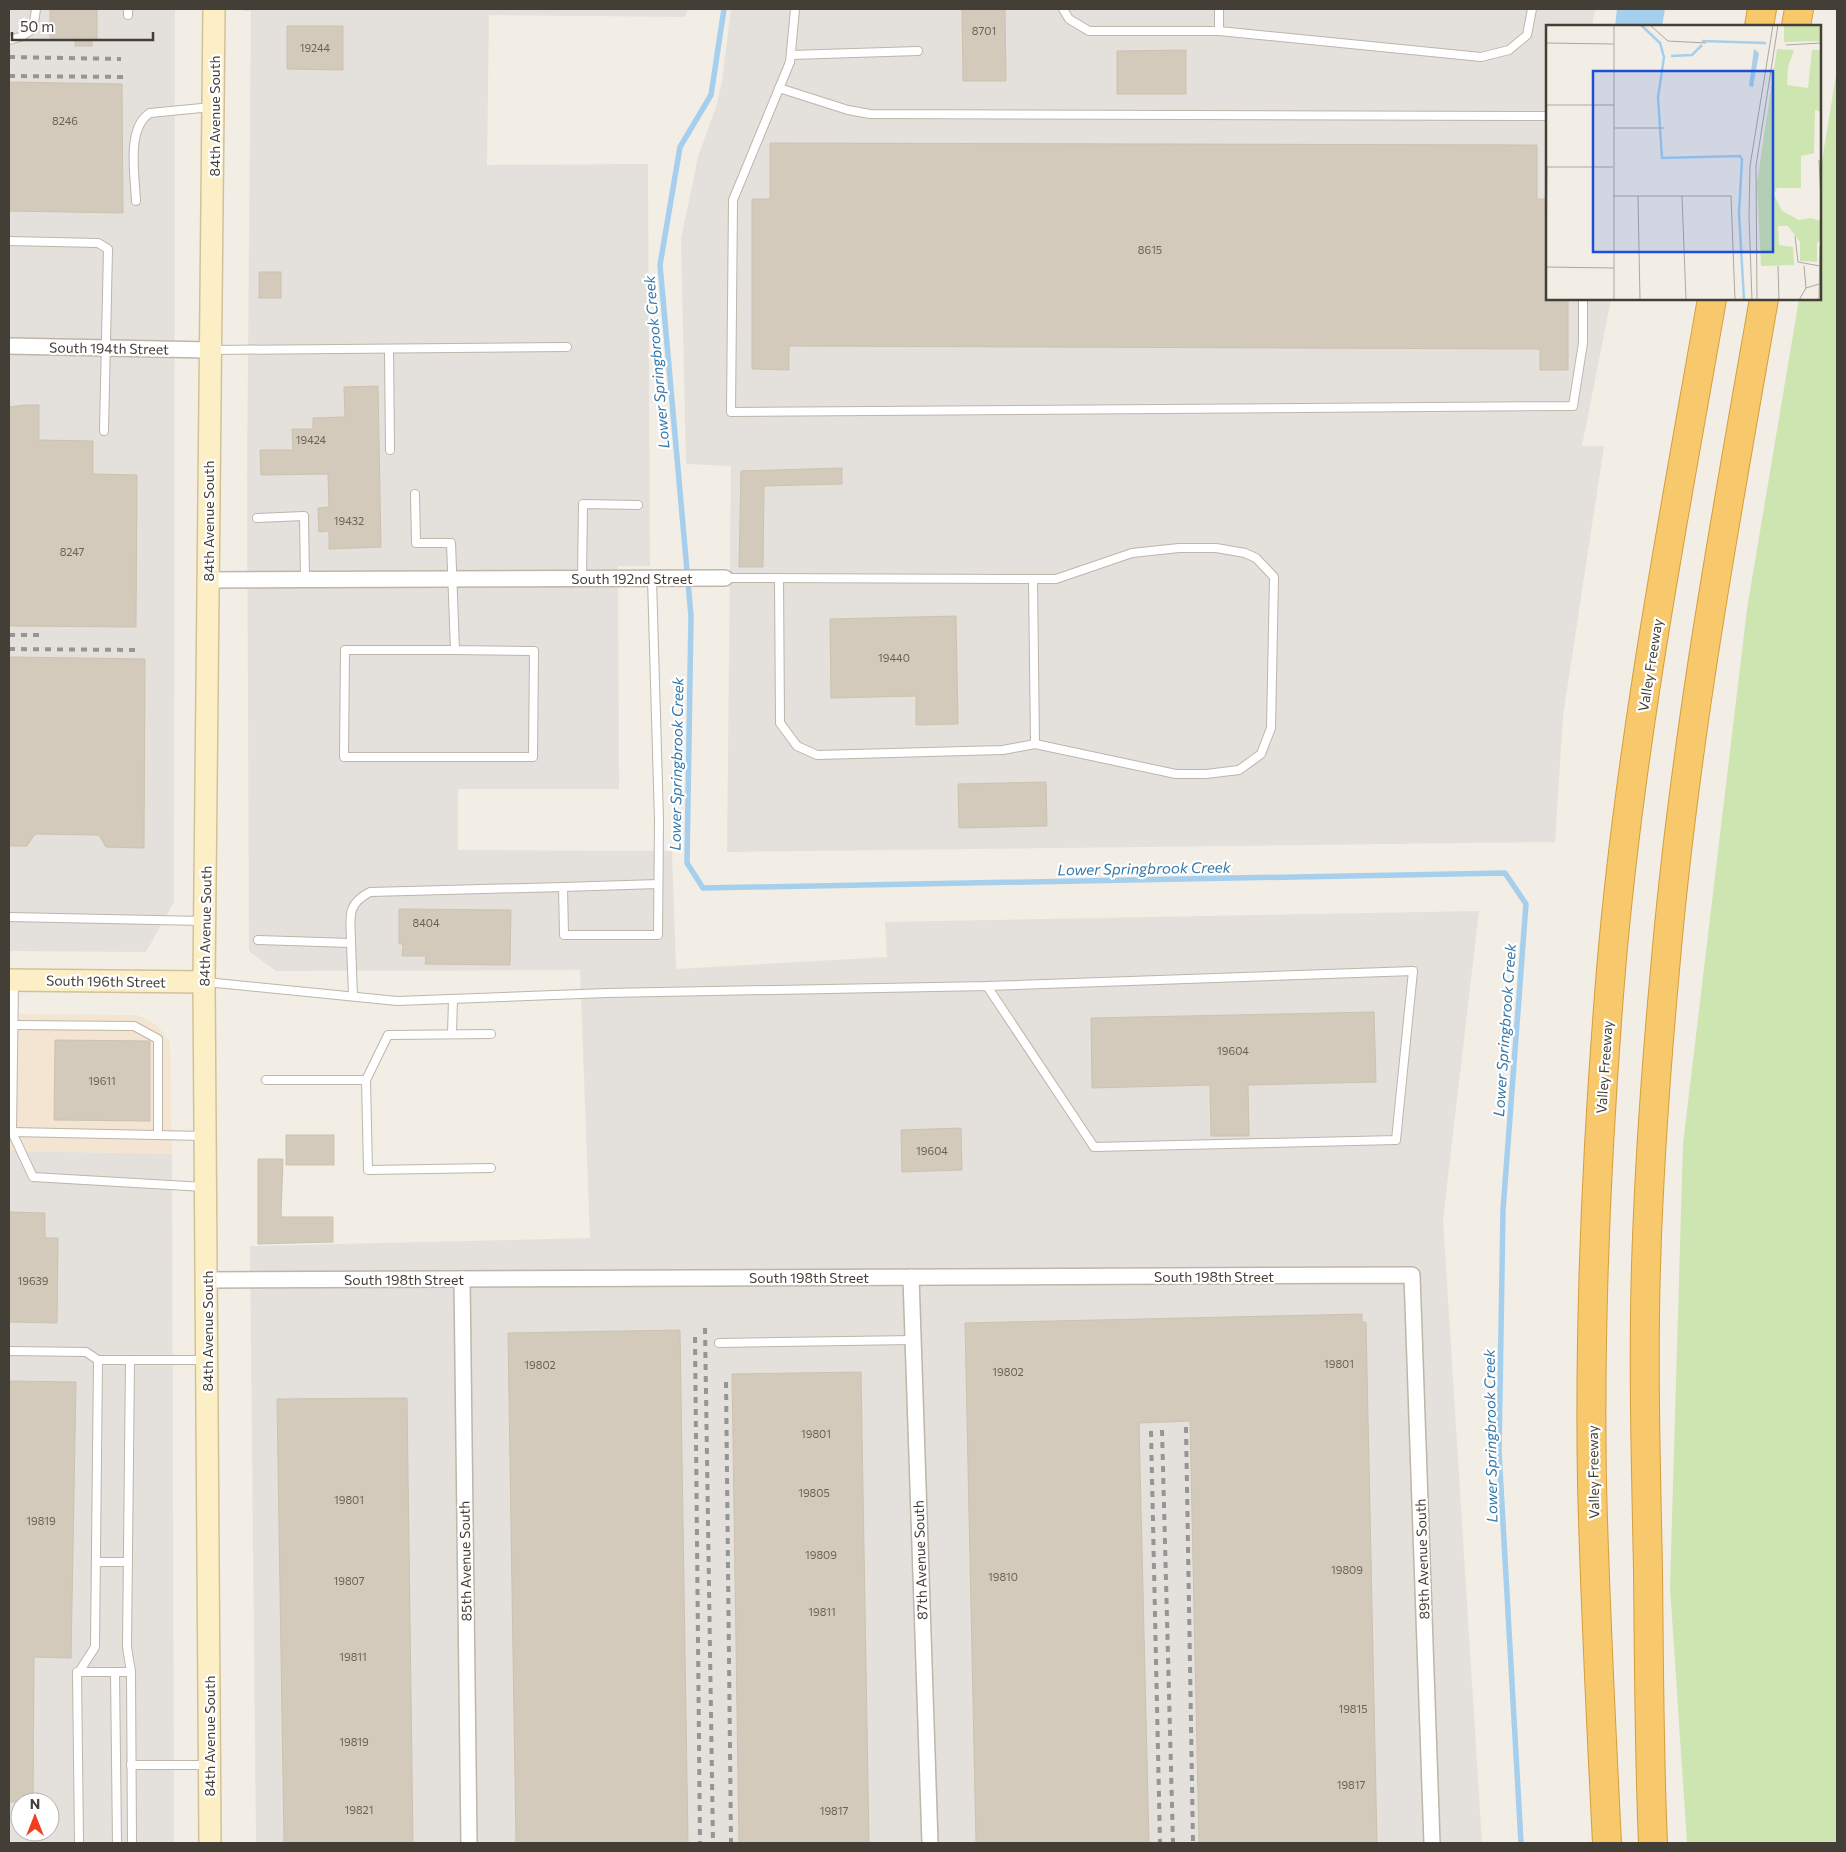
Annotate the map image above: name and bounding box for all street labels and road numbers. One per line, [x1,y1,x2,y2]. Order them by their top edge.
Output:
street label: 84th Avenue South [206,56,223,176]
street label: South 194th Street [49,338,169,358]
street label: 84th Avenue South [200,461,217,581]
street label: South 192nd Street [571,570,693,587]
street label: Valley Freeway [1634,617,1666,713]
street label: 84th Avenue South [195,865,215,987]
street label: South 196th Street [46,971,166,991]
street label: Valley Freeway [1592,1020,1616,1114]
street label: South 198th Street [1154,1268,1274,1285]
street label: South 198th Street [749,1269,869,1286]
street label: 84th Avenue South [199,1271,216,1391]
street label: South 198th Street [344,1271,464,1288]
street label: Valley Freeway [1584,1425,1602,1519]
street label: 89th Avenue South [1411,1498,1433,1620]
street label: 87th Avenue South [909,1500,931,1620]
street label: 85th Avenue South [455,1501,475,1621]
street label: 84th Avenue South [201,1676,218,1796]

